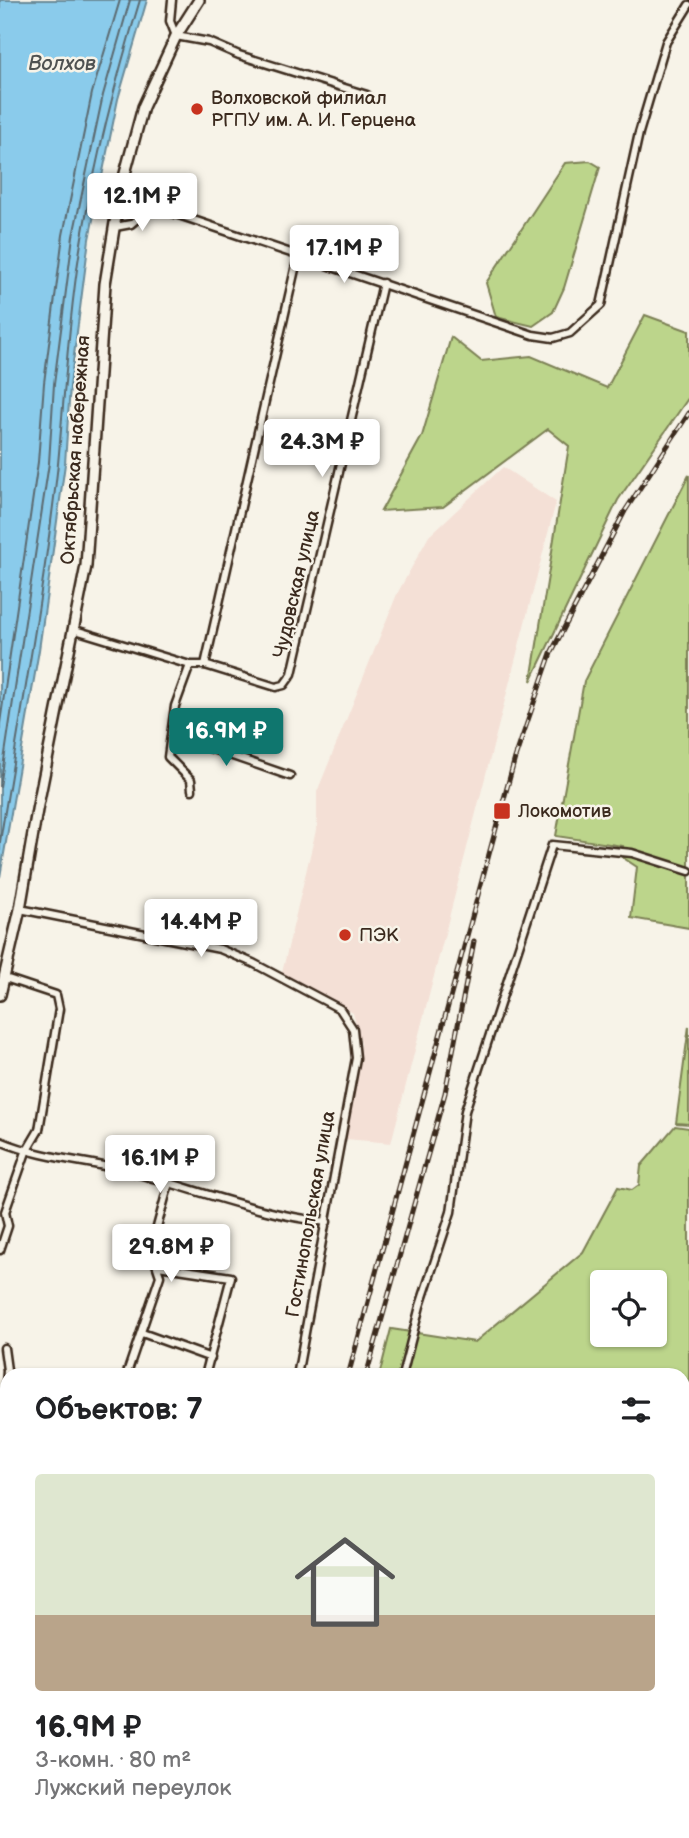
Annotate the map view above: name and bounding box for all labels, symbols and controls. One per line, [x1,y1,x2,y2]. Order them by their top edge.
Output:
water label: Волхов [28,51,96,76]
place label: Волховской филиал РГПУ им. А. И. Герцена [211,87,416,132]
marker: Волховской филиал РГПУ им. А. И. Герцена [189,101,205,117]
pin: 12.1M ₽ [77,174,207,233]
text: 12.1M ₽ [103,182,181,210]
pin: 17.1M ₽ [279,226,409,285]
text: 17.1M ₽ [306,234,382,262]
street label: Октябрьская набережная [57,335,95,565]
pin: 24.3M ₽ [257,420,387,479]
text: 24.3M ₽ [280,428,364,456]
street label: Чудовская улица [269,508,325,660]
pin: 16.9M ₽ [161,708,291,768]
text: 16.9M ₽ [185,717,267,745]
place label: Локомотив [517,800,611,823]
marker: Локомотив [492,801,512,821]
pin: 14.4M ₽ [136,900,266,959]
text: 14.4M ₽ [160,908,242,936]
place label: ПЭК [359,924,399,947]
marker: ПЭК [337,927,353,943]
street label: Гостинопольская улица [281,1109,341,1319]
pin: 16.1M ₽ [95,1136,225,1195]
text: 16.1M ₽ [121,1144,199,1172]
pin: 29.8M ₽ [106,1224,236,1284]
text: 29.8M ₽ [128,1233,214,1261]
map controls [590,1270,667,1347]
button: locate [590,1270,667,1347]
icon: filters [617,1391,655,1429]
text: Объектов: 7 [35,1392,203,1428]
icon: home [282,1519,408,1645]
text: 16.9M ₽ [35,1710,141,1746]
text: 3-комн. · 80 m² [35,1746,191,1774]
text: Лужский переулок [35,1774,231,1802]

